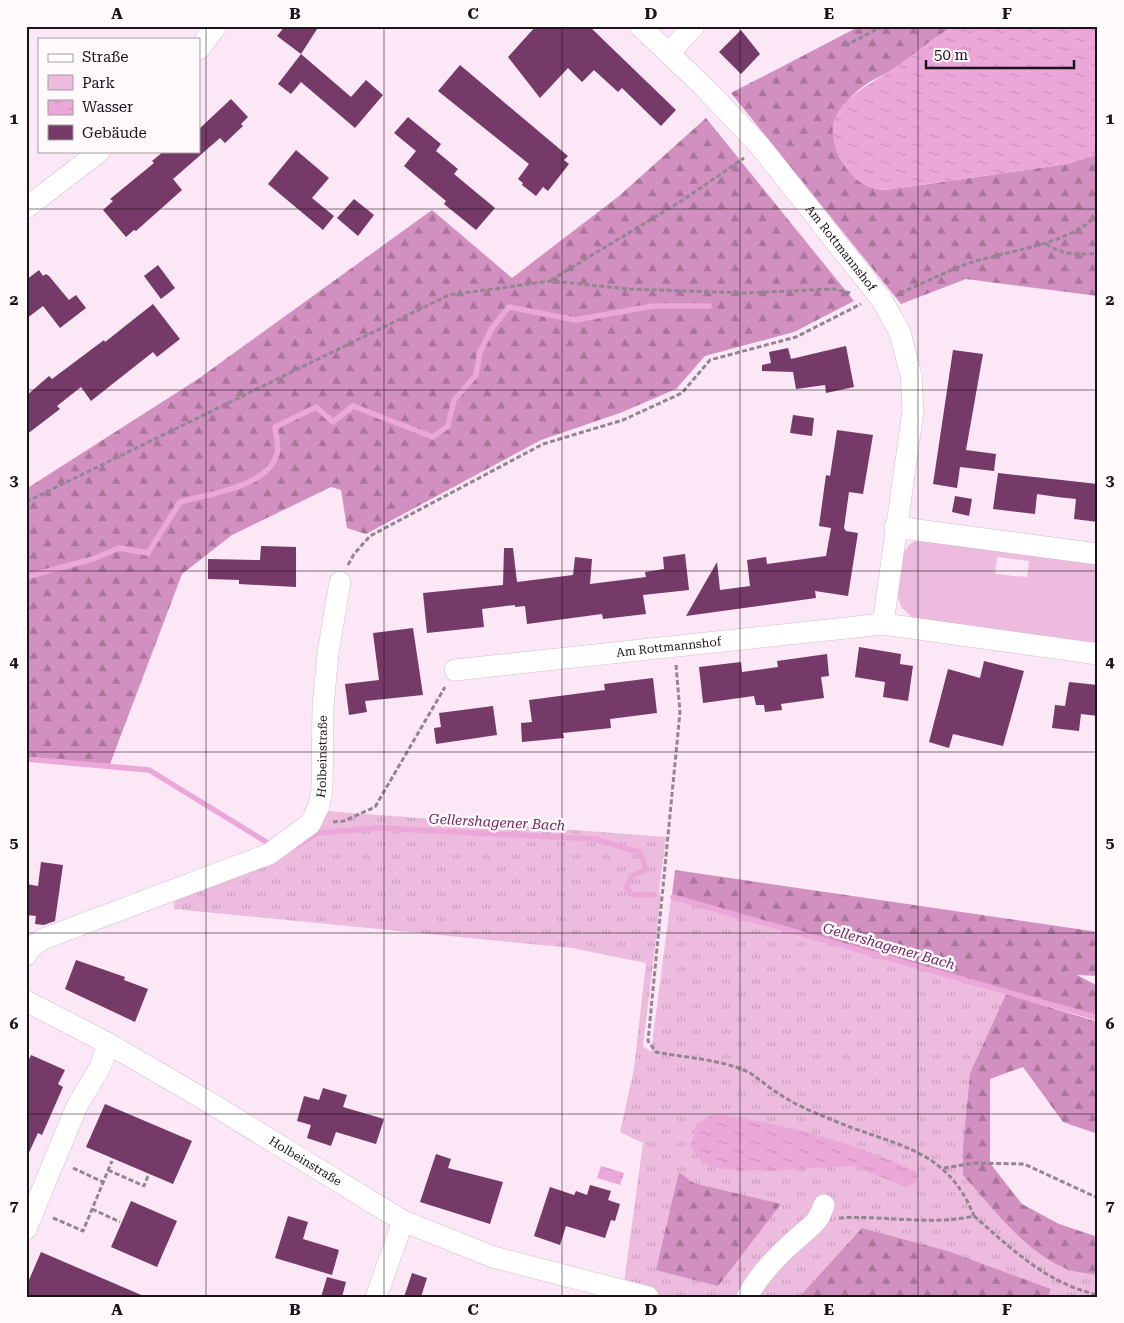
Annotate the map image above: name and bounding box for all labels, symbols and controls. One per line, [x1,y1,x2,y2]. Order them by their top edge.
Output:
text: A [111,4,123,23]
text: B [289,4,301,23]
text: C [467,4,479,23]
text: D [645,4,658,23]
text: E [824,4,834,23]
text: F [1002,4,1012,23]
legend [38,38,200,152]
scale bar [926,38,1074,70]
text: 50 m [934,46,969,64]
text: Straße [82,48,129,66]
text: Park [82,74,116,92]
text: Wasser [82,98,133,116]
text: 1 [10,109,19,128]
text: 1 [1106,109,1115,128]
text: Gebäude [82,124,147,142]
street label: Am Rottmannshof [803,202,879,294]
text: 2 [10,290,19,309]
text: 2 [1106,290,1115,309]
text: 3 [10,471,19,490]
text: 3 [1106,471,1115,490]
street label: Am Rottmannshof [616,634,722,660]
text: 4 [10,652,19,671]
text: 4 [1106,652,1115,671]
street label: Holbeinstraße [314,715,330,799]
water label: Gellershagener Bach [428,810,566,834]
text: 5 [10,833,19,852]
text: 5 [1106,833,1115,852]
water label: Gellershagener Bach [821,919,957,973]
text: 6 [10,1014,19,1033]
text: 6 [1106,1014,1115,1033]
street label: Holbeinstraße [266,1134,344,1189]
text: 7 [10,1196,19,1215]
text: 7 [1106,1196,1115,1215]
text: A [111,1300,123,1319]
text: B [289,1300,301,1319]
text: C [467,1300,479,1319]
text: D [645,1300,658,1319]
text: E [824,1300,834,1319]
text: F [1002,1300,1012,1319]

